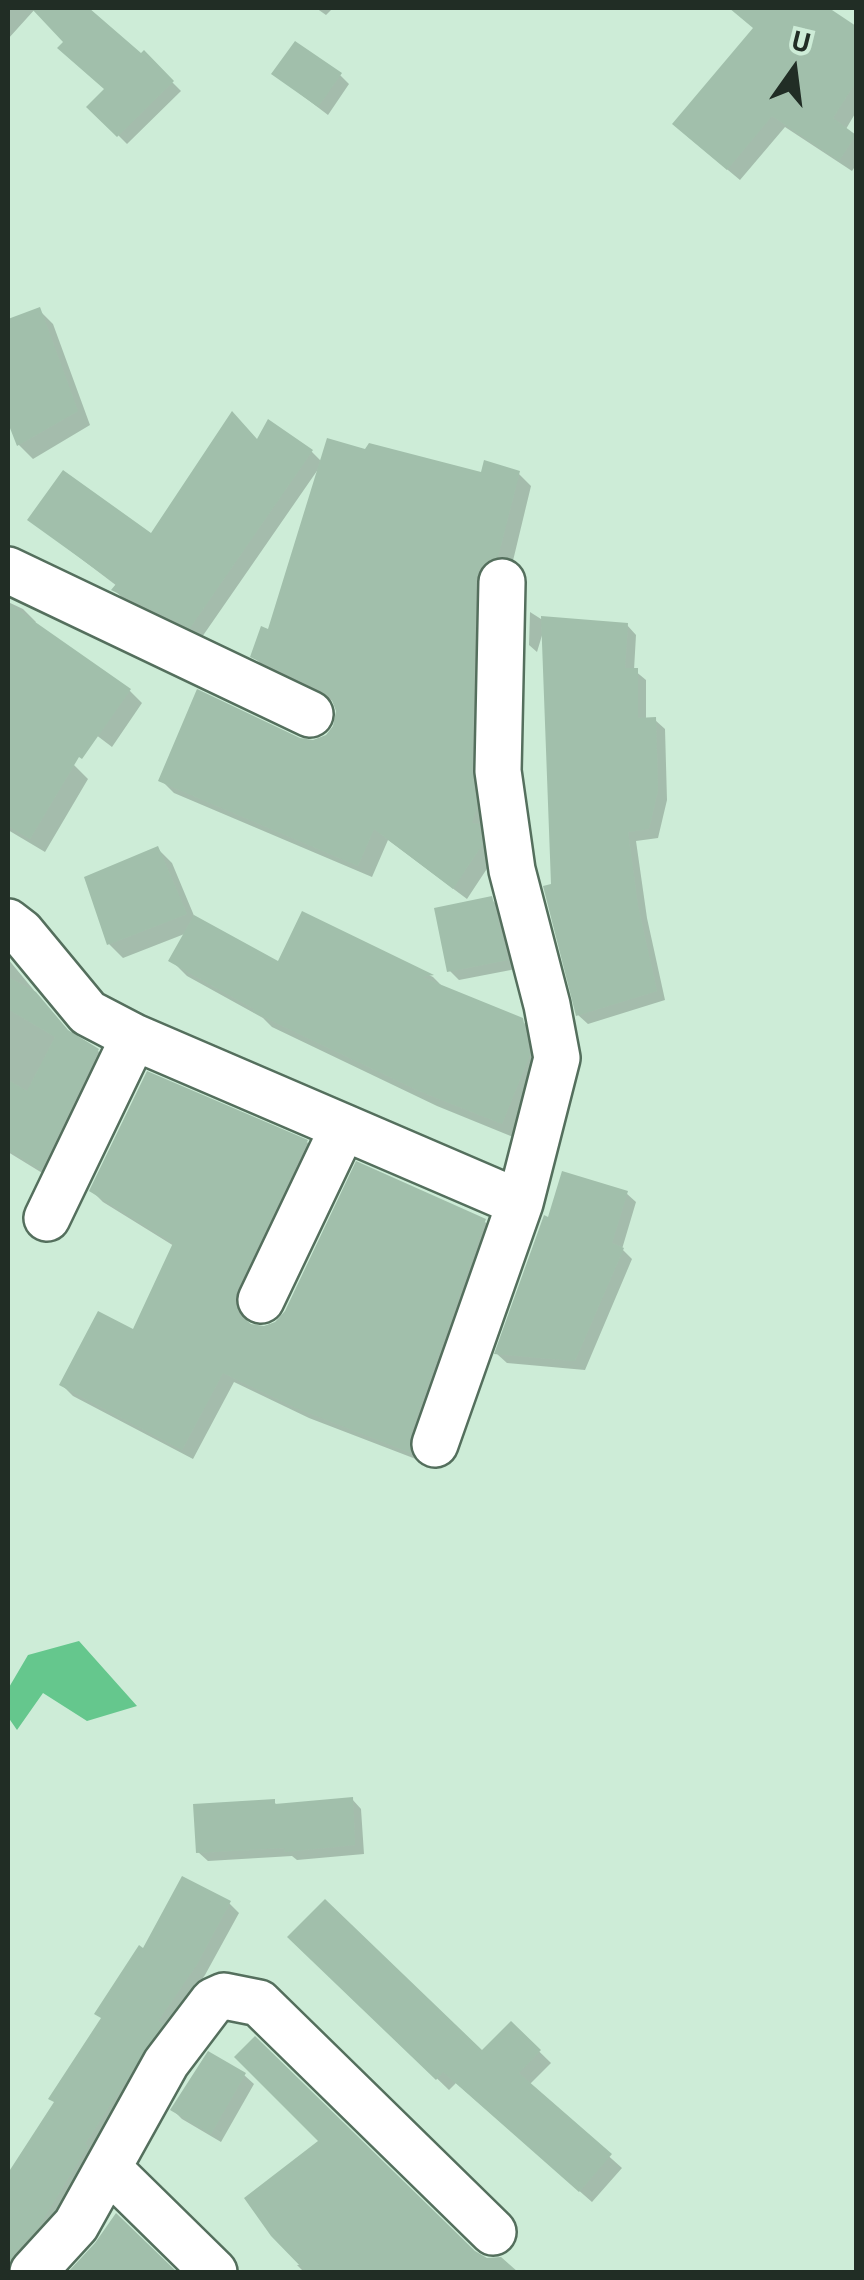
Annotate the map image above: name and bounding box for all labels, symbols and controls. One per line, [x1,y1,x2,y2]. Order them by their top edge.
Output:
text: U [787,17,815,63]
north arrow [744,20,844,120]

